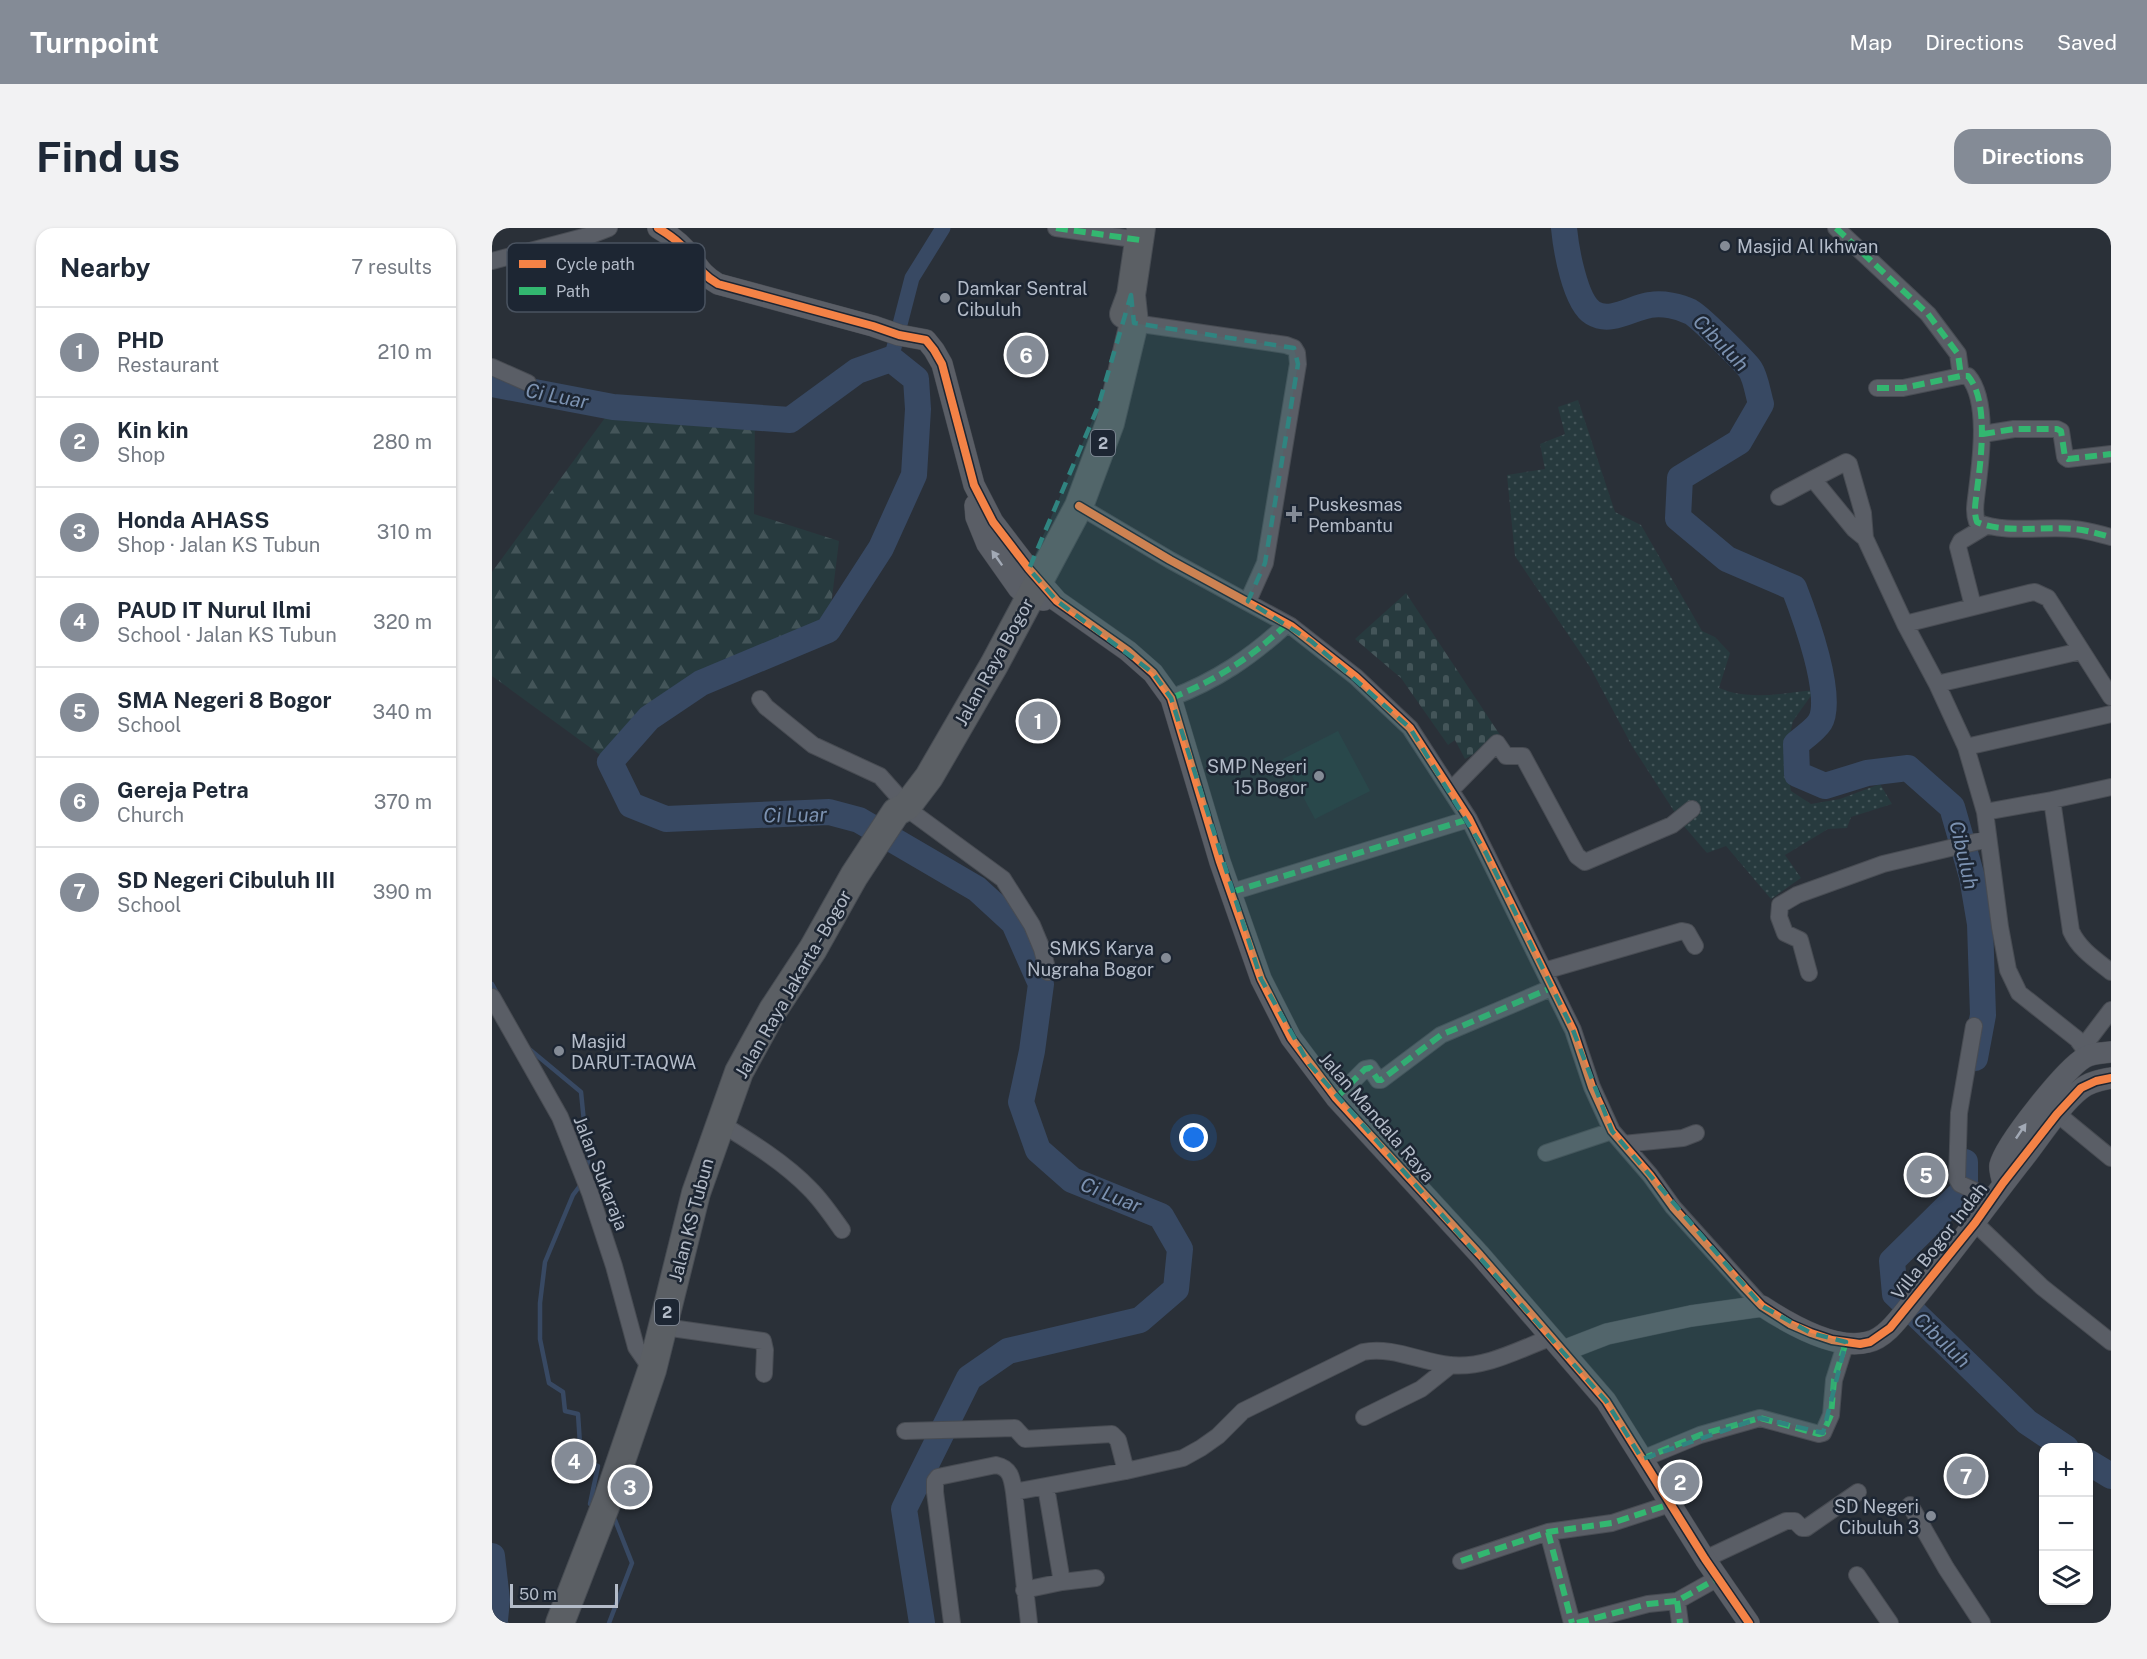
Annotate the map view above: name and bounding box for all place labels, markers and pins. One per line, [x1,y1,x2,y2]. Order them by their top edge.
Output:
place label: Masjid Al Ikhwan [1737,236,1878,257]
marker: Masjid Al Ikhwan [1718,239,1732,253]
place label: Damkar Sentral Cibuluh [957,278,1088,320]
marker: Damkar Sentral Cibuluh [938,291,952,305]
pin: 6 [1006,332,1046,378]
place label: Puskesmas Pembantu [1308,494,1402,536]
marker: Puskesmas Pembantu [1285,505,1303,523]
pin: 1 [1018,698,1058,744]
place label: SMP Negeri 15 Bogor [1207,756,1307,798]
marker: SMP Negeri 15 Bogor [1312,769,1326,783]
place label: SMKS Karya Nugraha Bogor [1027,938,1154,980]
marker: SMKS Karya Nugraha Bogor [1159,951,1173,965]
place label: Masjid DARUT-TAQWA [571,1031,697,1073]
marker: Masjid DARUT-TAQWA [552,1044,566,1058]
pin: 5 [1906,1152,1946,1198]
pin: 4 [554,1438,593,1484]
pin: 7 [1946,1454,1986,1498]
pin: 2 [1660,1460,1700,1504]
pin: 3 [610,1464,650,1510]
place label: SD Negeri Cibuluh 3 [1834,1496,1919,1538]
marker: SD Negeri Cibuluh 3 [1924,1509,1938,1523]

